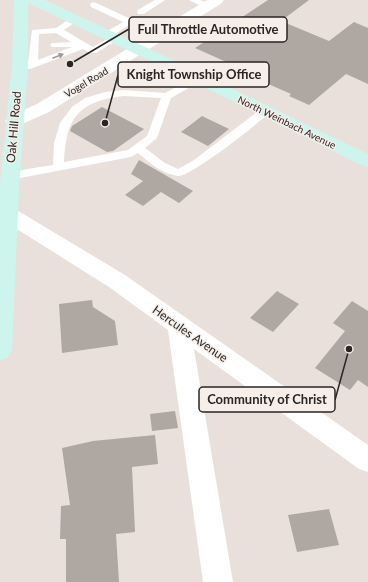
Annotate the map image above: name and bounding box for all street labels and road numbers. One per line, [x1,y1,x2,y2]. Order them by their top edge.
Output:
street label: Vogel Road [62,64,110,100]
street label: Oak Hill Road [3,90,24,163]
street label: North Weinbach Avenue [236,93,338,151]
street label: Hercules Avenue [150,302,231,365]

